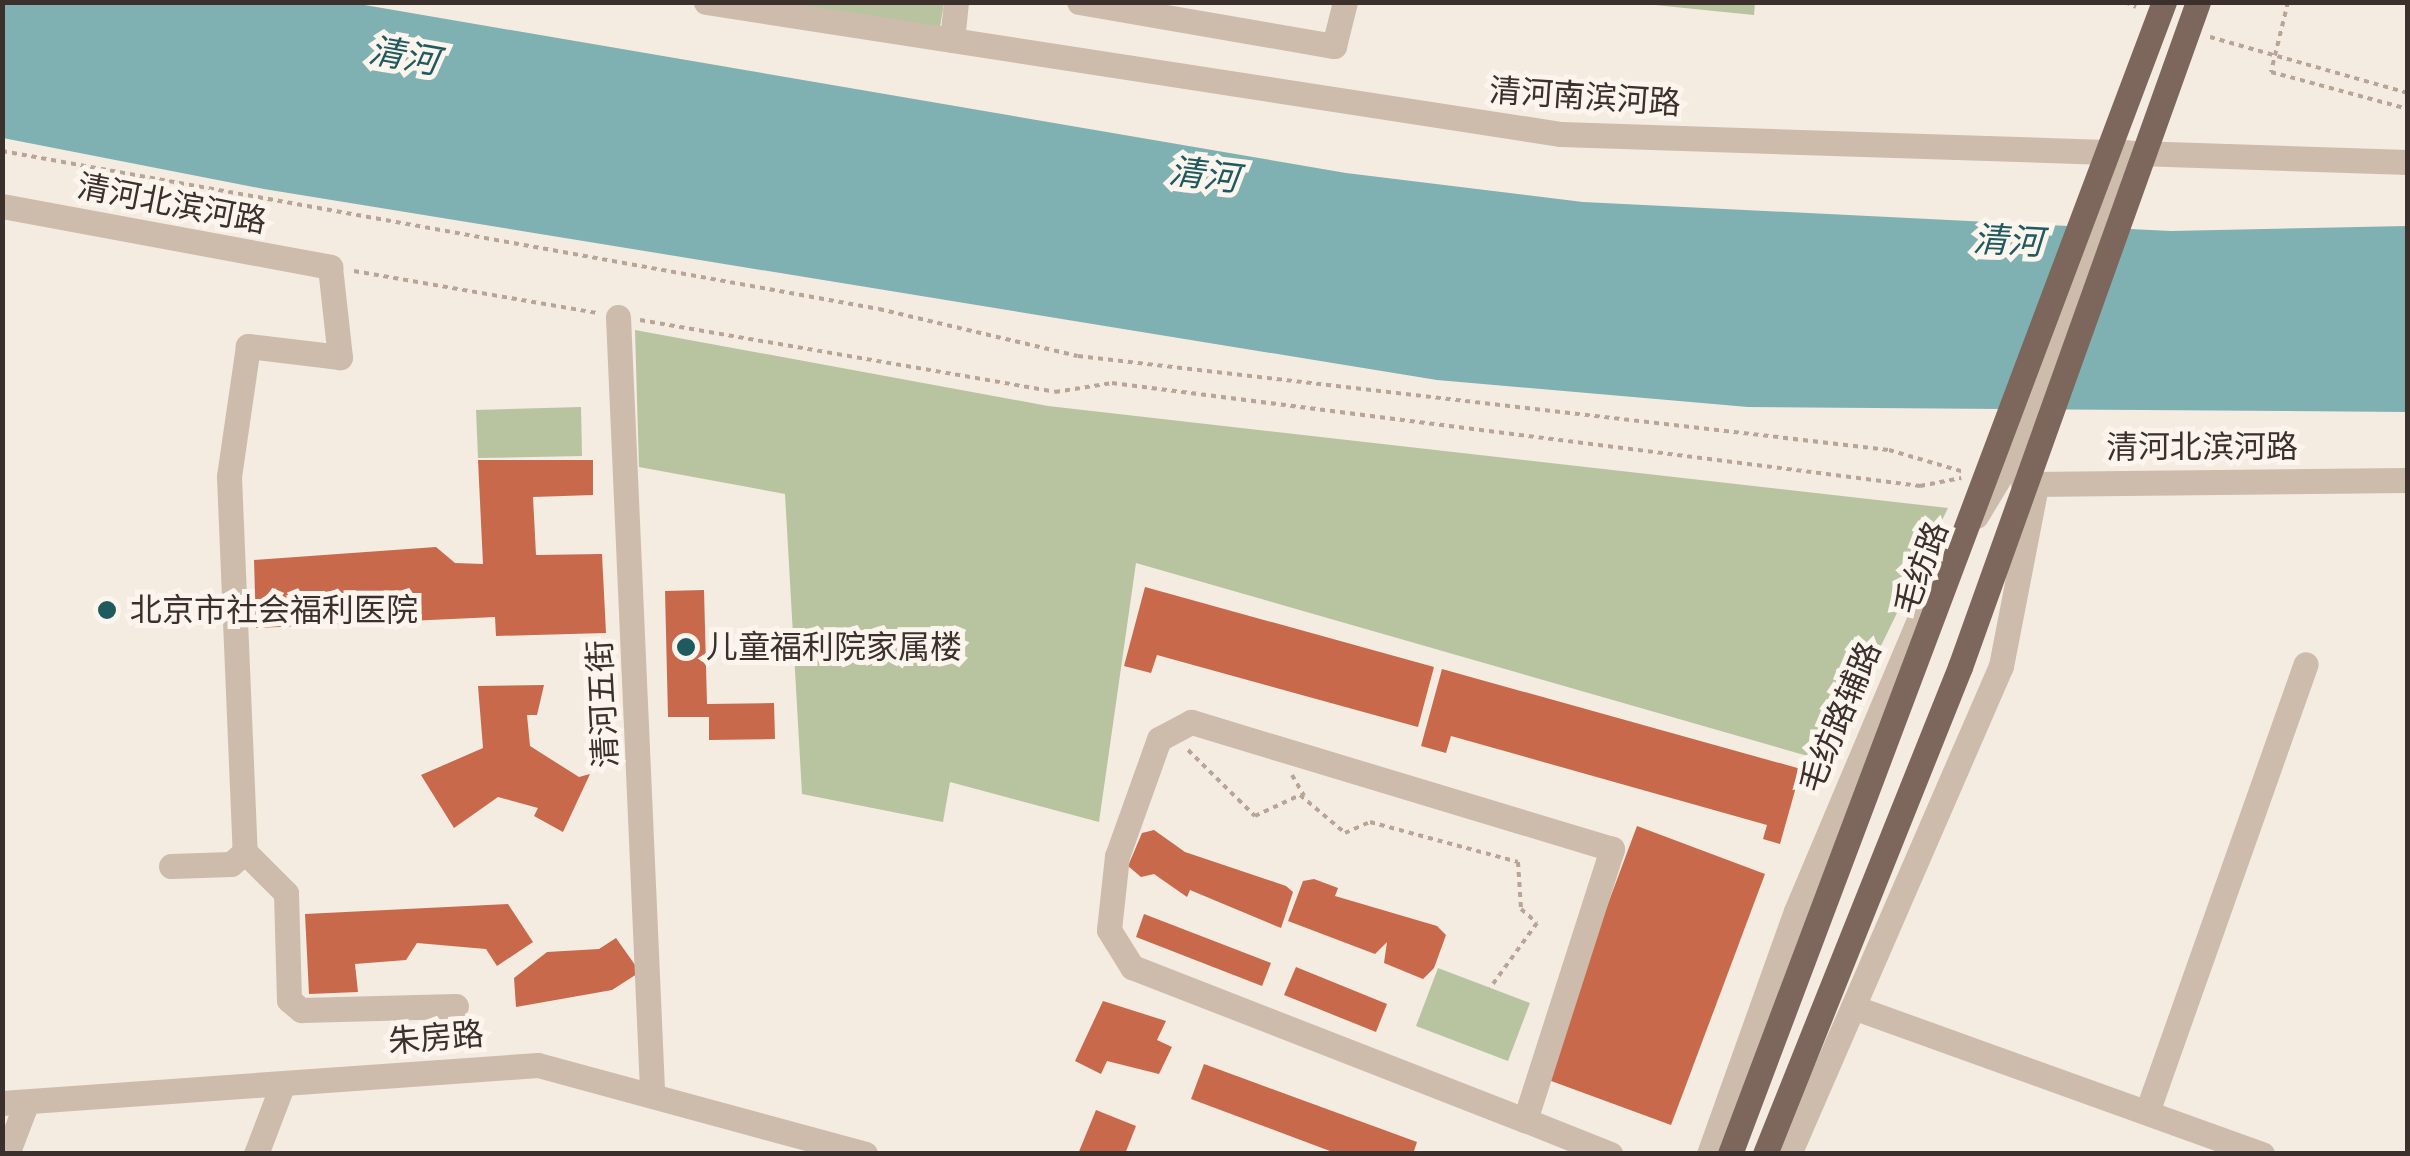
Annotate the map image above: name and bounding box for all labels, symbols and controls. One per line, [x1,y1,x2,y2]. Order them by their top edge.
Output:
water label: 清河 [366,28,442,82]
street label: 清河南滨河路 [1488,71,1682,123]
water label: 清河 [1167,149,1241,199]
street label: 清河北滨河路 [74,167,270,241]
water label: 清河 [1972,217,2044,263]
street label: 清河北滨河路 [2106,428,2298,466]
street label: 毛纺路 [1886,516,1956,620]
place label: 北京市社会福利医院 [130,591,418,629]
marker: 北京市社会福利医院 [94,597,120,623]
place label: 儿童福利院家属楼 [706,628,962,666]
marker: 儿童福利院家属楼 [675,636,697,658]
street label: 毛纺路辅路 [1791,636,1889,798]
street label: 清河五街 [580,639,626,769]
street label: 朱房路 [387,1015,485,1061]

